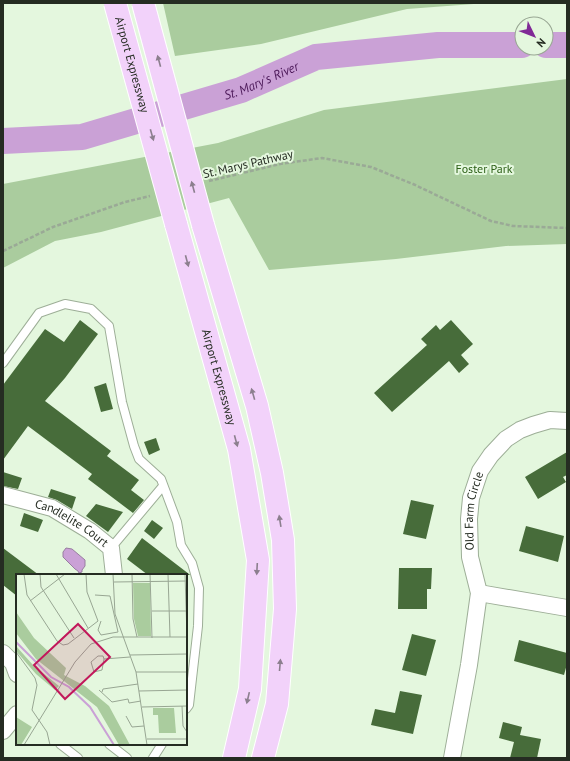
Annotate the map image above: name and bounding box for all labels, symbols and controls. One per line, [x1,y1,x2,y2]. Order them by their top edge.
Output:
street label: Airport Expressway [112,15,153,115]
north arrow [514,16,554,56]
text: N [534,35,549,50]
one-way arrow [156,55,162,67]
water label: St. Mary's River [222,57,302,104]
one-way arrow [149,129,155,141]
street label: St. Marys Pathway [201,146,295,181]
park label: Foster Park [455,161,513,176]
one-way arrow [190,181,196,193]
one-way arrow [184,256,190,268]
street label: Airport Expressway [199,327,240,427]
one-way arrow [250,388,256,400]
one-way arrow [234,434,240,447]
street label: Old Farm Circle [461,469,486,550]
street label: Candlelite Court [34,496,112,550]
one-way arrow [277,515,283,527]
one-way arrow [254,563,261,575]
inset map [16,574,187,745]
one-way arrow [277,659,283,671]
one-way arrow [245,692,251,704]

